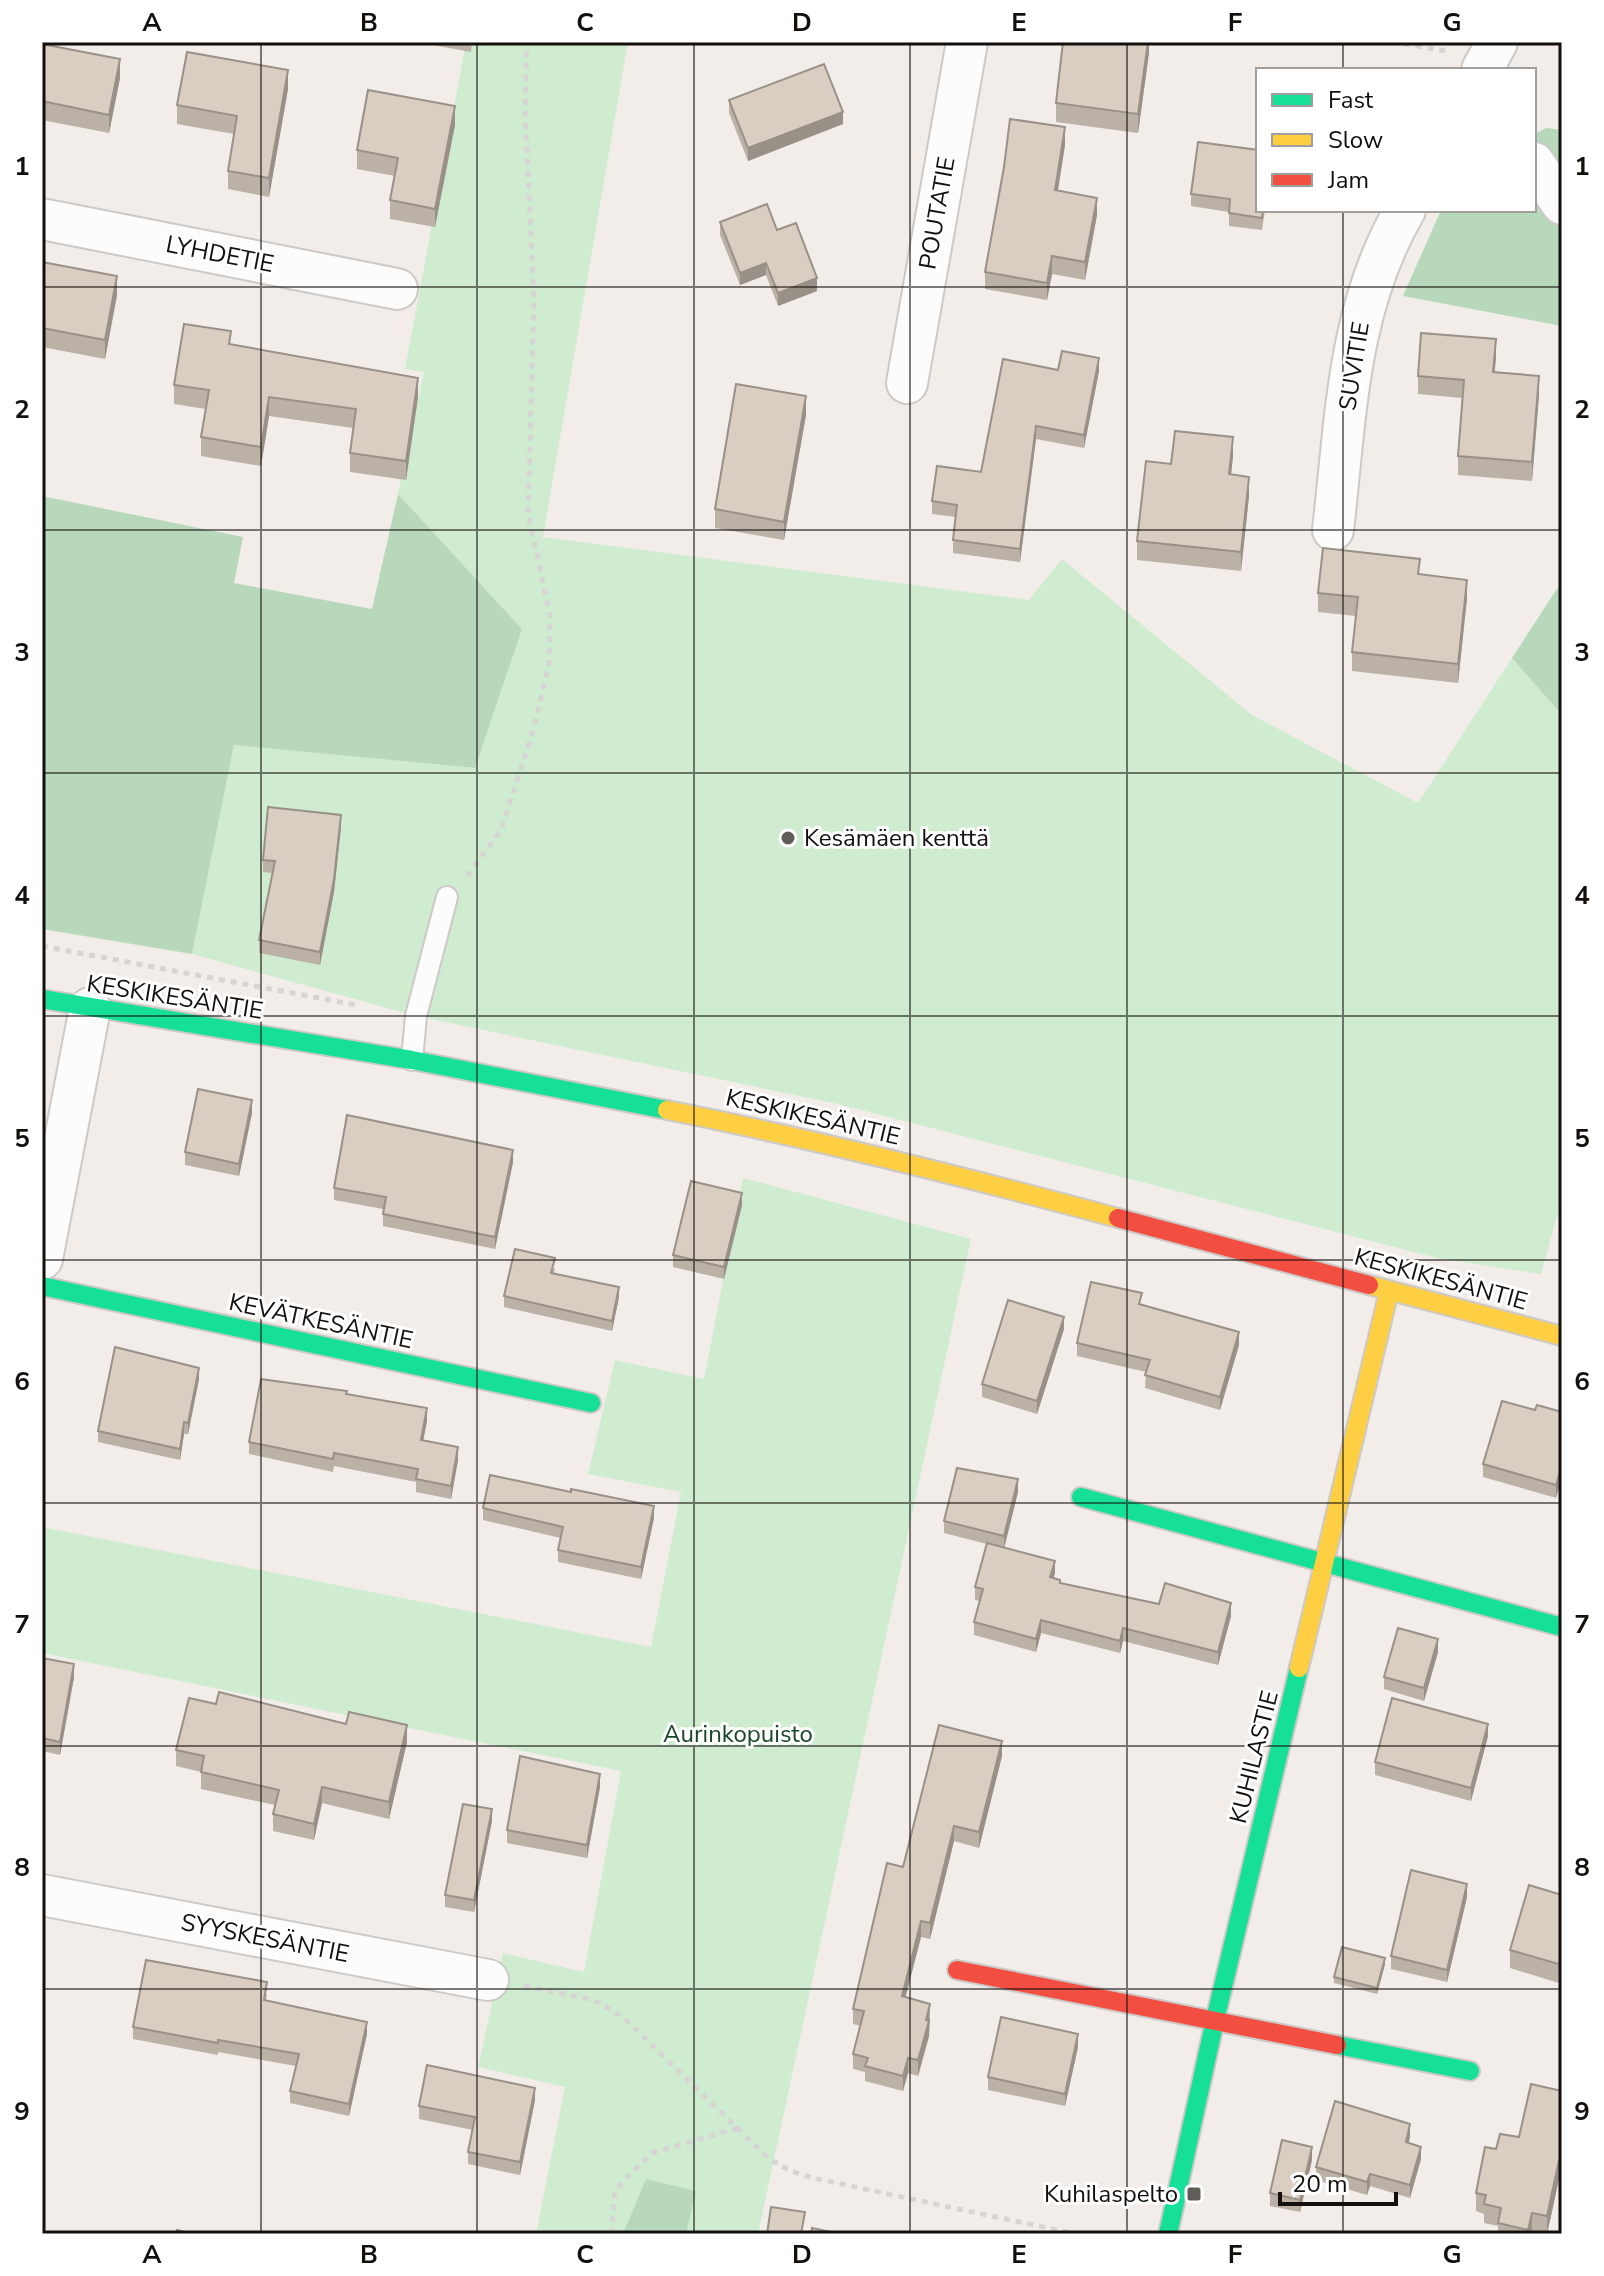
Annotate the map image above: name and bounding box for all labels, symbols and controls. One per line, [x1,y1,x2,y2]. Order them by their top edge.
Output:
text: A [142,5,162,40]
text: B [360,5,378,40]
text: C [576,5,594,40]
text: D [792,5,812,40]
text: E [1011,5,1027,40]
text: F [1228,5,1242,40]
text: G [1442,5,1462,40]
legend [1256,68,1536,212]
text: Fast [1328,84,1374,116]
text: Slow [1328,124,1383,156]
text: 1 [14,149,30,184]
text: 1 [1574,149,1590,184]
street label: POUTATIE [911,154,963,272]
text: Jam [1327,164,1369,196]
street label: LYHDETIE [163,228,277,280]
street label: SUVITIE [1331,319,1377,413]
text: 2 [14,392,30,427]
text: 2 [1574,392,1590,427]
text: 3 [14,635,30,670]
text: 3 [1574,635,1590,670]
place label: Kesämäen kenttä [804,822,989,854]
marker: Kesämäen kenttä [779,829,797,847]
text: 4 [14,878,30,913]
text: 4 [1574,878,1590,913]
street label: KESKIKESÄNTIE [85,967,265,1027]
street label: KESKIKESÄNTIE [723,1081,903,1153]
text: 5 [14,1121,30,1156]
text: 5 [1574,1121,1590,1156]
street label: KESKIKESÄNTIE [1351,1241,1531,1317]
street label: KEVÄTKESÄNTIE [226,1286,416,1356]
text: 6 [14,1364,30,1399]
text: 6 [1574,1364,1590,1399]
text: 7 [14,1607,30,1642]
text: 7 [1574,1607,1590,1642]
street label: KUHILASTIE [1222,1687,1286,1827]
park label: Aurinkopuisto [663,1718,813,1750]
text: 8 [14,1850,30,1885]
text: 8 [1574,1850,1590,1885]
street label: SYYSKESÄNTIE [178,1906,352,1970]
text: 9 [14,2094,30,2129]
text: 9 [1574,2094,1590,2129]
scale bar [1280,2156,1396,2206]
text: 20 m [1292,2168,1348,2200]
place label: Kuhilaspelto [1044,2178,1178,2210]
marker: Kuhilaspelto [1185,2185,1203,2203]
text: A [142,2237,162,2272]
text: B [360,2237,378,2272]
text: C [576,2237,594,2272]
text: D [792,2237,812,2272]
text: E [1011,2237,1027,2272]
text: F [1228,2237,1242,2272]
text: G [1442,2237,1462,2272]

